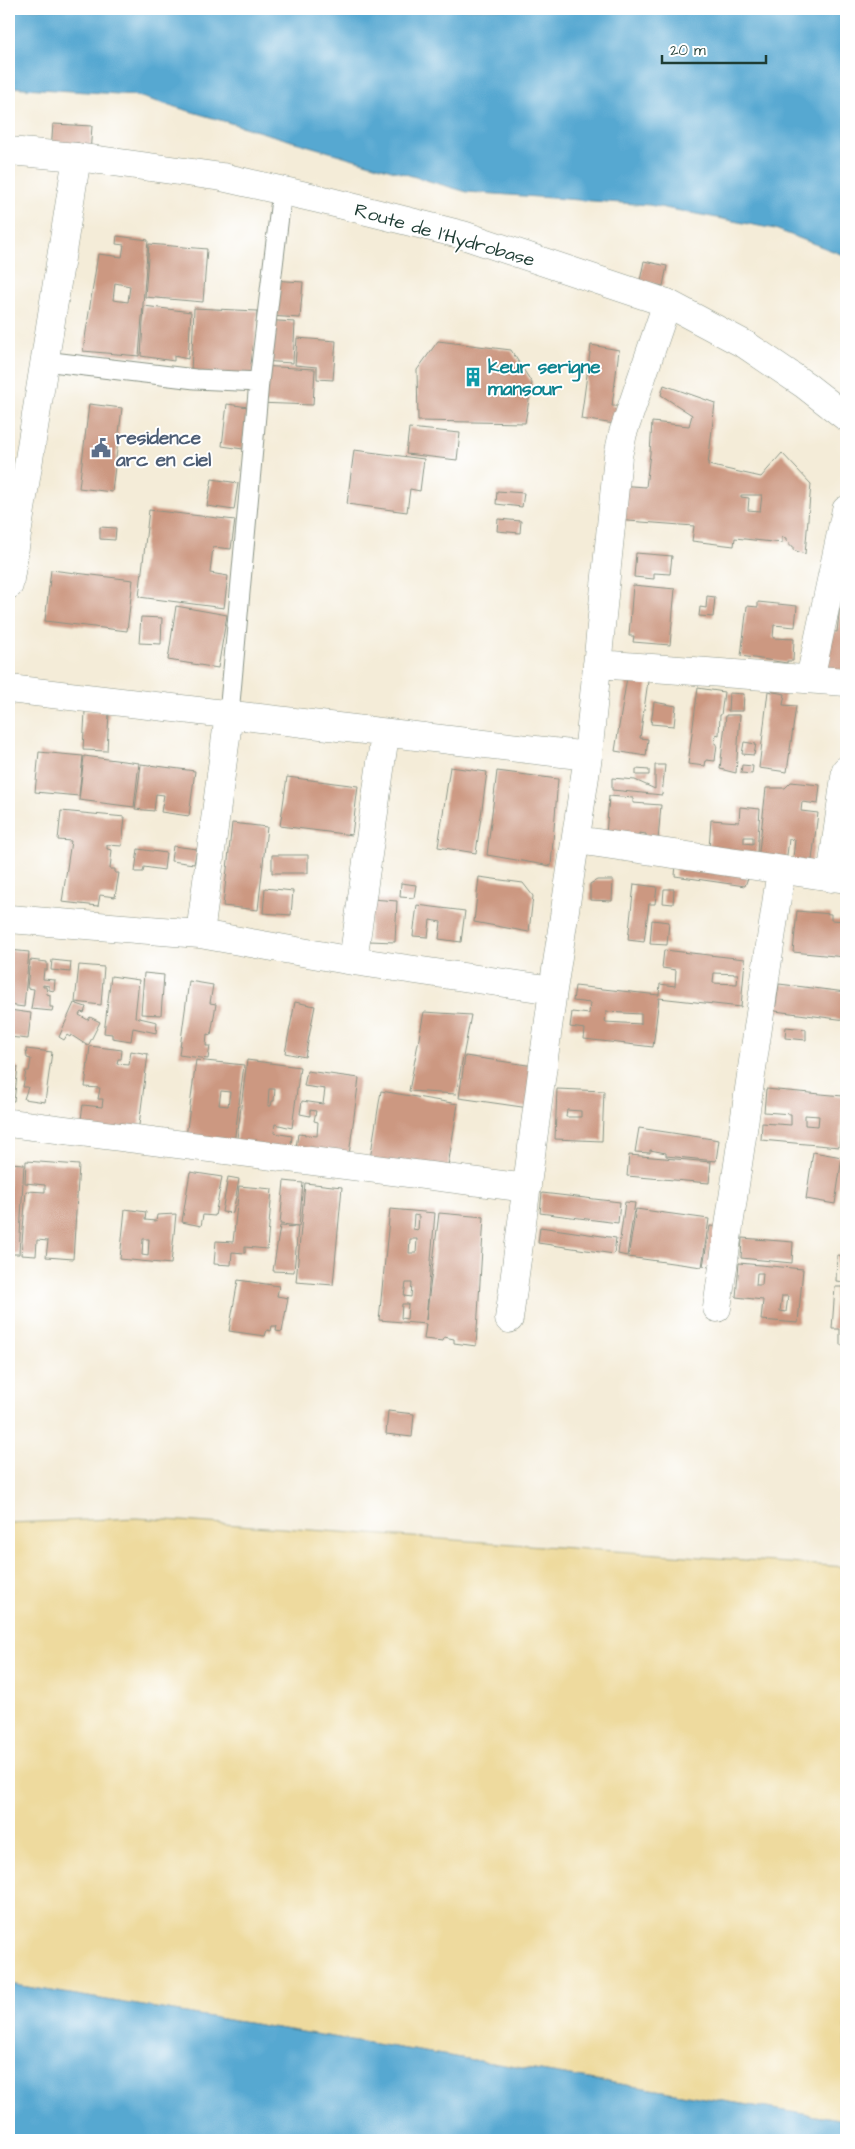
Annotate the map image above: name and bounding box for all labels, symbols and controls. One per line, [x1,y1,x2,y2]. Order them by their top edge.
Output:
scale bar [662,32,766,64]
text: 20 m [670,40,706,61]
street label: Route de l'Hydrobase [351,197,538,275]
place label: keur serigne mansour [488,354,601,403]
building icon: keur serigne mansour [462,366,484,388]
place label: residence arc en ciel [115,425,211,474]
public building icon: residence arc en ciel [90,437,112,459]

